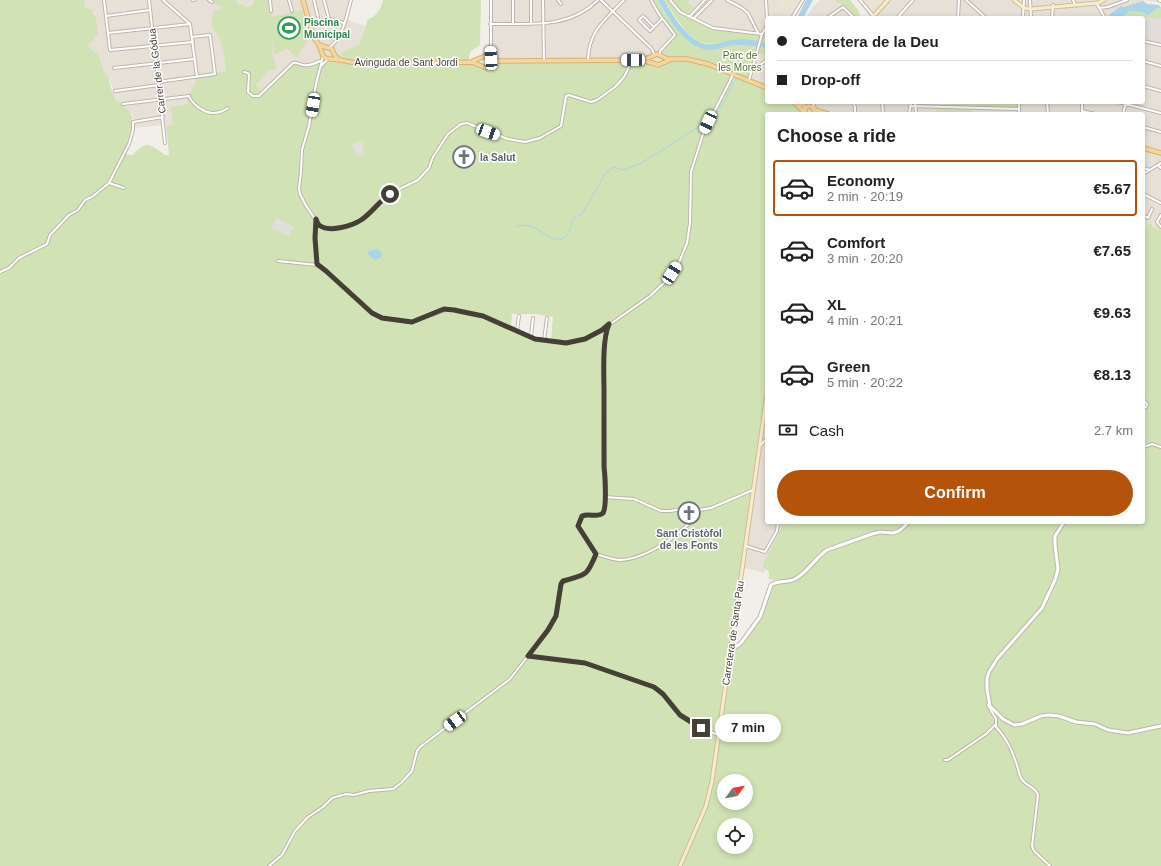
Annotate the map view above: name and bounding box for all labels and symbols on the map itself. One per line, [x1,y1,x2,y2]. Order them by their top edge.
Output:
sports icon: Piscina Municipal [276,15,302,41]
place label: Piscina Municipal [304,17,350,40]
street label: Carrer de la Gódua [146,27,168,114]
car [484,46,498,70]
park label: Parc de les Mores [718,50,762,73]
car [621,54,645,66]
street label: Avinguda de Sant Jordi [354,57,458,68]
car [305,92,321,118]
car [697,109,719,135]
car [475,122,501,142]
church icon: la Salut [451,144,477,170]
place label: la Salut [480,152,516,163]
route start [381,185,399,203]
car [660,260,684,286]
church icon: Sant Cristòfol de les Fonts [676,500,702,526]
place label: Sant Cristòfol de les Fonts [656,528,722,551]
street label: Carretera de Santa Pau [720,580,746,686]
car [442,709,468,733]
callout: 7 min [715,714,781,742]
route end [692,719,710,737]
north arrow [717,774,753,810]

